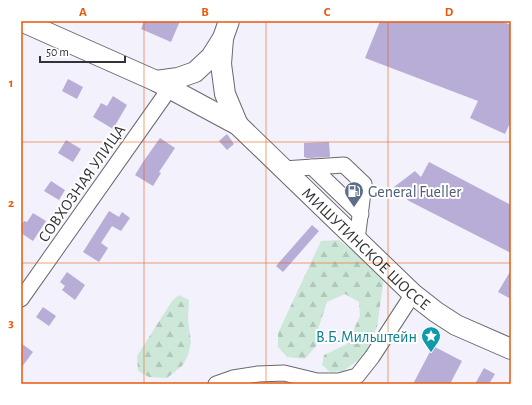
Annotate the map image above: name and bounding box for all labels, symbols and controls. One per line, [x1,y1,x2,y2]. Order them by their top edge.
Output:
text: A [79,6,87,19]
text: B [201,6,209,19]
text: C [324,6,331,19]
text: D [445,6,454,19]
scale bar [40,38,125,64]
text: 50 m [46,46,69,58]
text: 1 [9,77,13,90]
street label: СОВХОЗНАЯ УЛИЦА [35,122,129,245]
fuel station icon: General Fueller [343,180,365,208]
place label: General Fueller [368,184,462,200]
street label: МИШУТИНСКОЕ ШОССЕ [299,185,433,313]
text: 2 [8,197,14,210]
text: 3 [8,317,14,330]
place icon: В.Б.Мильштейн [420,325,442,353]
place label: В.Б.Мильштейн [316,329,417,345]

